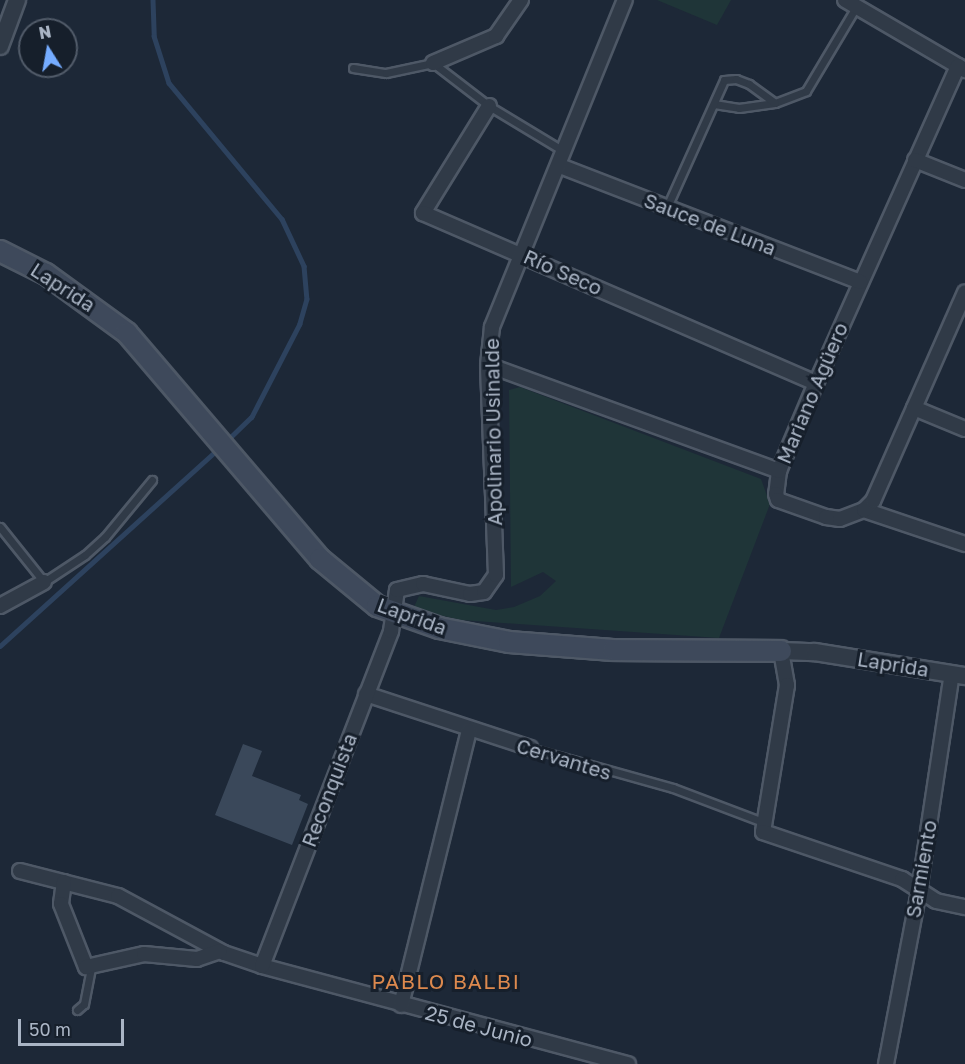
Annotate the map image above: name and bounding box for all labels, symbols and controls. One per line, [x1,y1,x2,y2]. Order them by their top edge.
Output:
north arrow [18,18,78,78]
text: N [37,21,53,43]
street label: Sauce de Luna [641,188,779,260]
street label: Río Seco [520,244,606,300]
street label: Laprida [26,257,100,317]
street label: Mariano Agüero [771,319,853,467]
street label: Apolinario Usinalde [479,338,507,526]
street label: Laprida [374,592,450,640]
street label: Laprida [856,647,930,681]
street label: Reconquista [296,730,362,850]
street label: Cervantes [514,733,614,785]
street label: Sarmiento [901,818,941,920]
district label: PABLO BALBI [372,968,520,994]
street label: 25 de Junio [423,1000,535,1052]
scale bar [21,1007,128,1045]
text: 50 m [29,1018,71,1040]

